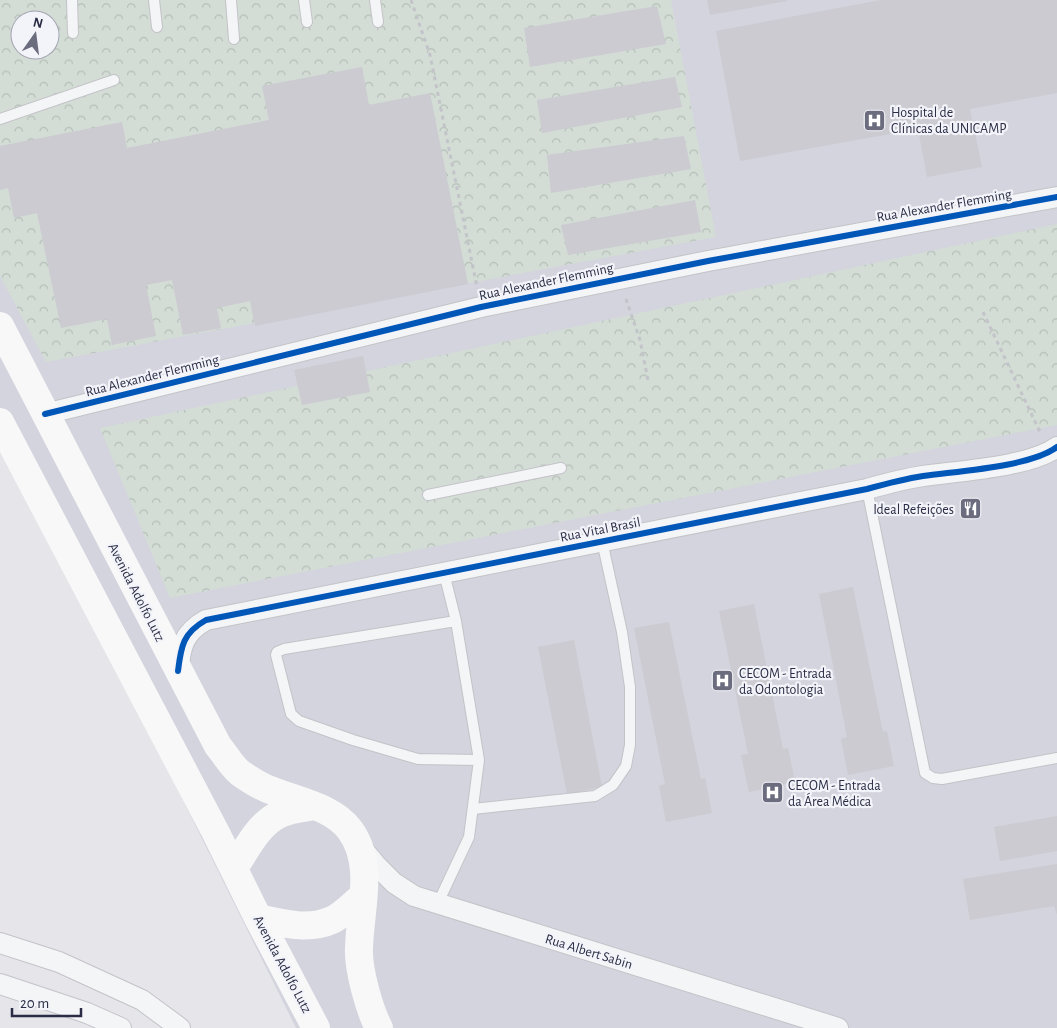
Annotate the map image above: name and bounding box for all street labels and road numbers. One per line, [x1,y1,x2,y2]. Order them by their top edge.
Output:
street label: Rua Alexander Flemming [876,187,1013,225]
street label: Rua Alexander Flemming [478,261,615,303]
street label: Rua Alexander Flemming [84,353,221,399]
street label: Rua Vital Brasil [559,515,642,545]
street label: Avenida Adolfo Lutz [105,541,167,644]
street label: Avenida Adolfo Lutz [250,913,314,1016]
street label: Rua Albert Sabin [543,932,634,972]

